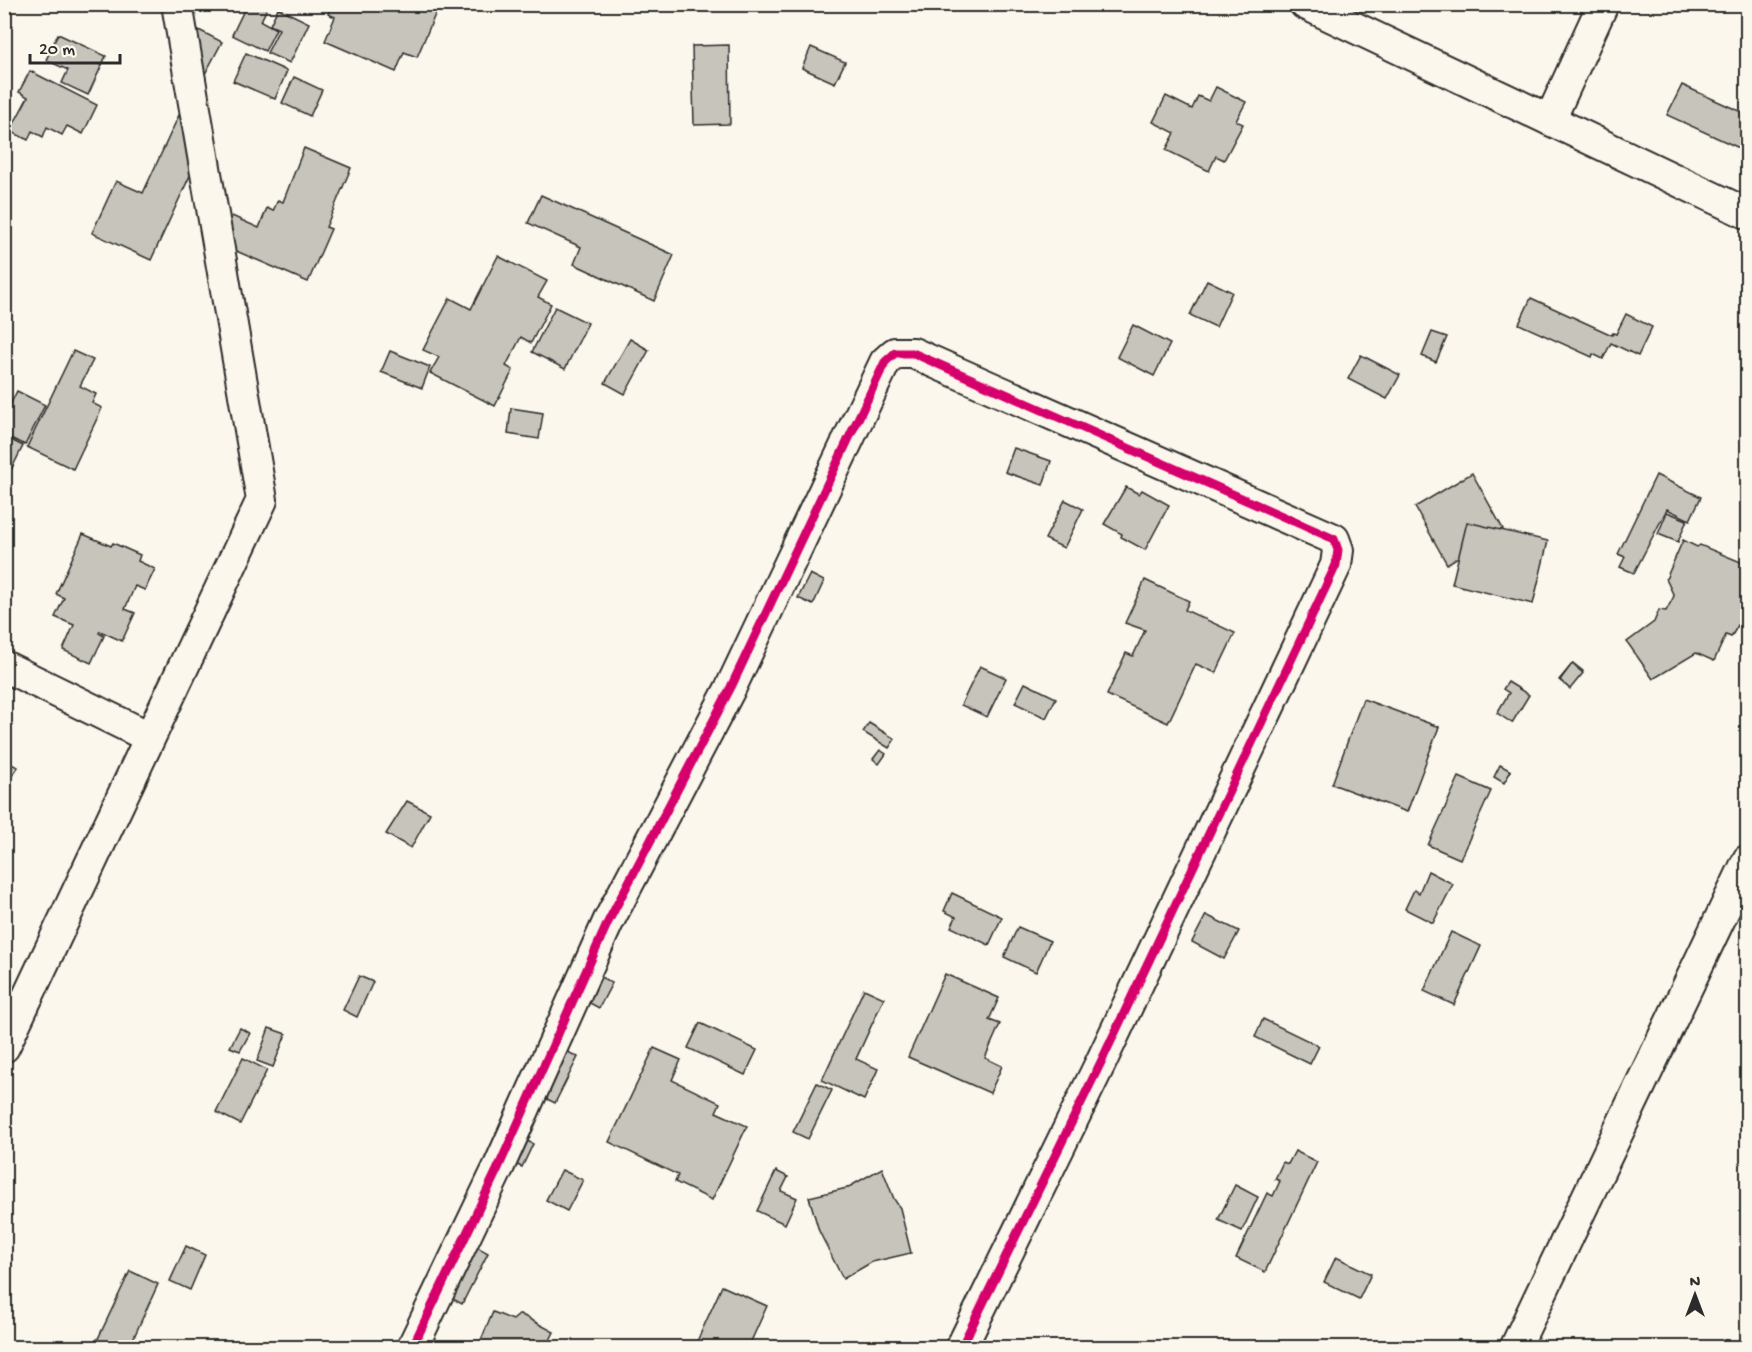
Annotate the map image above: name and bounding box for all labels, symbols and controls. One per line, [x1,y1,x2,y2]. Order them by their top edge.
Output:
scale bar [30,27,120,65]
text: 20 m [39,40,75,61]
north arrow [1665,1265,1725,1325]
text: N [1690,1274,1701,1293]

